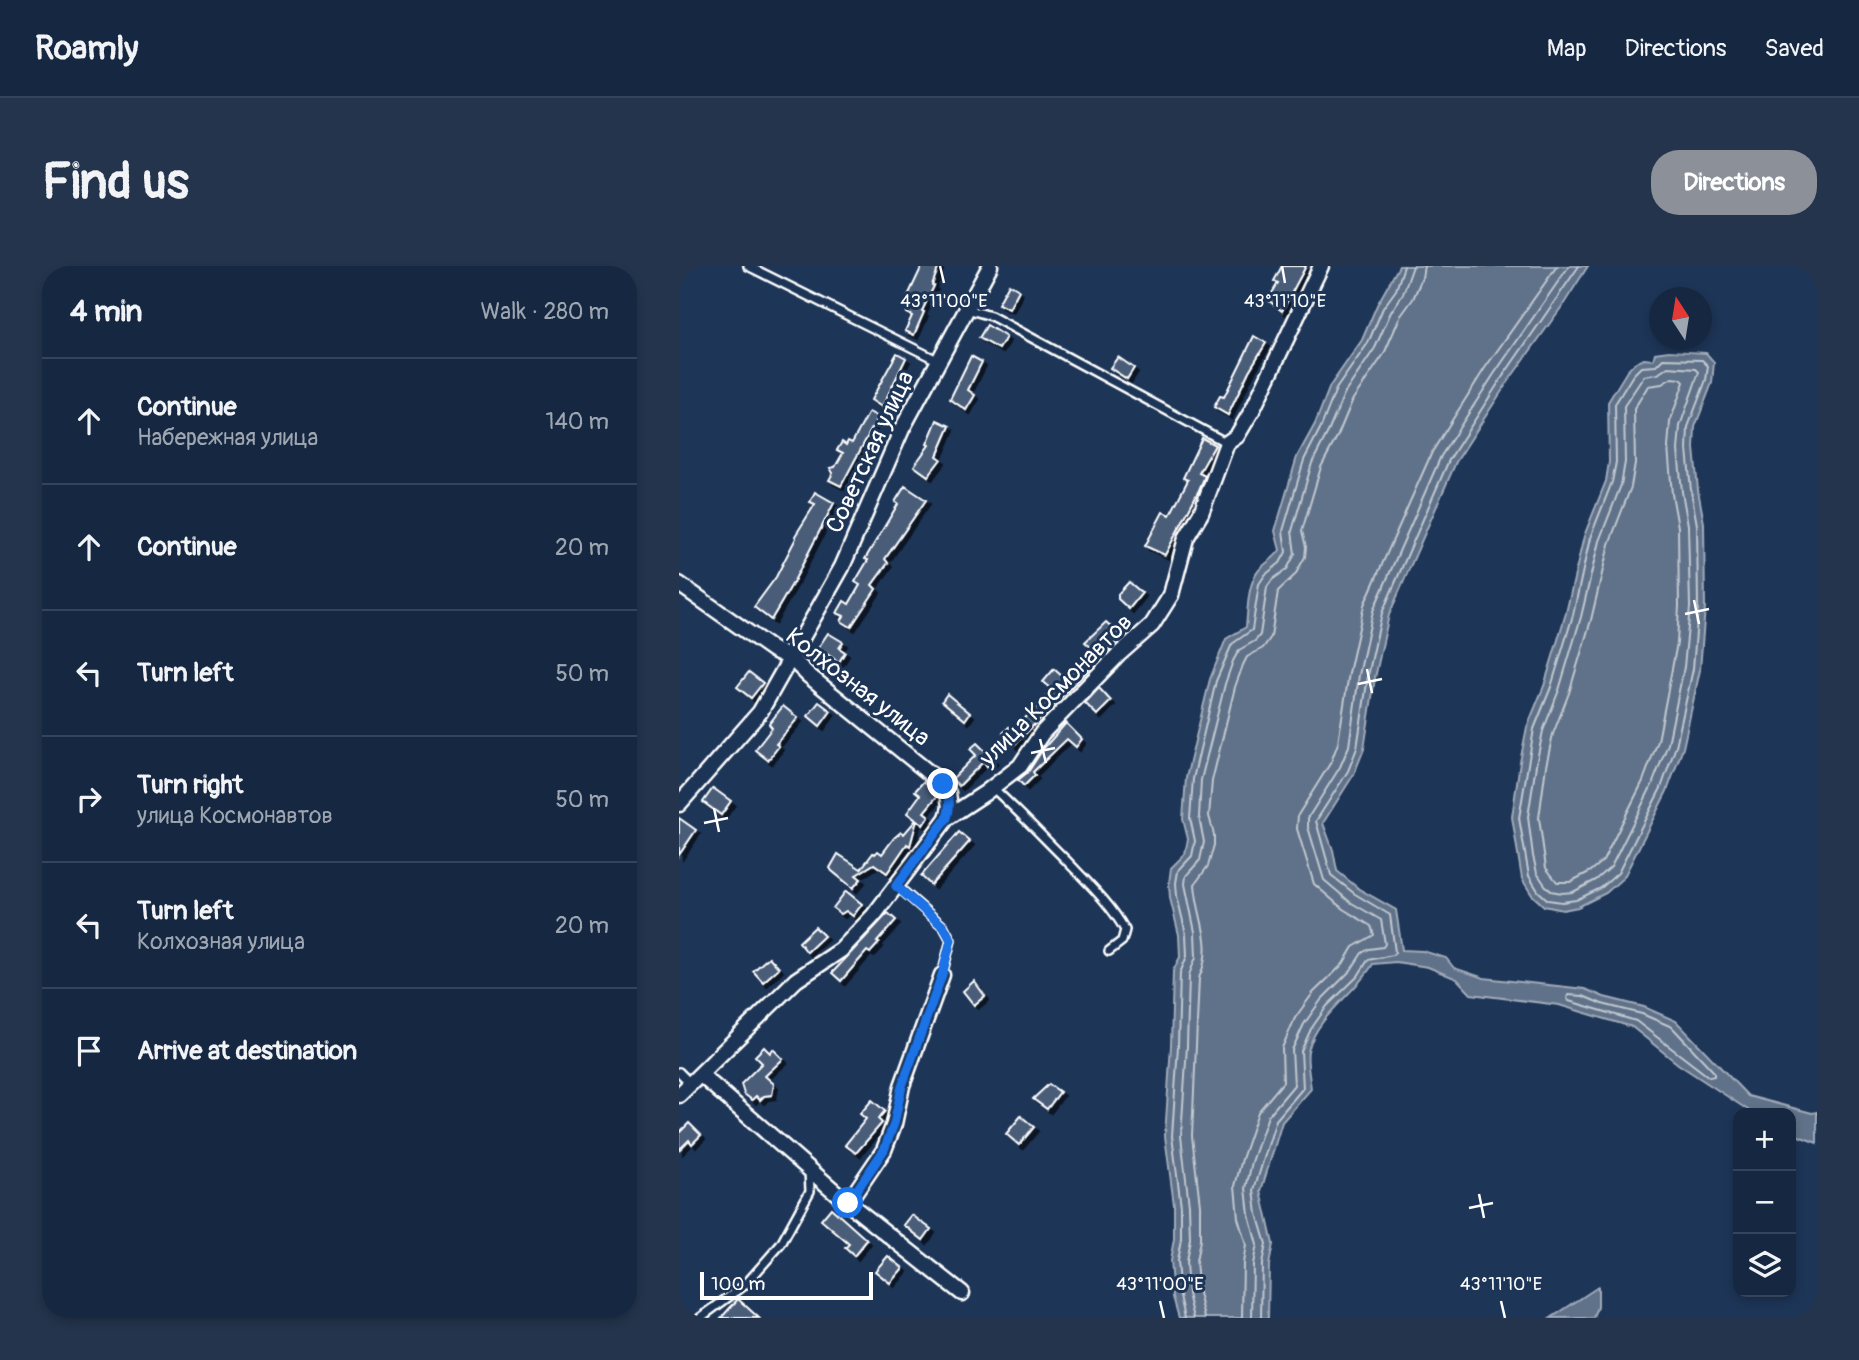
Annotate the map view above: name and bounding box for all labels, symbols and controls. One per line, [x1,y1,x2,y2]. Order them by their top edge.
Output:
text: Roamly [35,28,138,69]
text: Map [1547,34,1587,63]
text: Directions [1625,34,1726,63]
text: Saved [1764,34,1824,63]
button: Directions [1651,150,1817,215]
text: Find us [42,152,189,213]
north arrow [1649,287,1712,350]
text: 43°11'00"E [900,290,988,313]
text: 43°11'10"E [1244,290,1326,313]
text: 4 min [70,293,143,330]
text: Walk · 280 m [481,297,609,326]
street label: Советская улица [820,366,920,538]
text: Continue [137,391,237,423]
icon: ahead [70,402,108,440]
text: 140 m [546,407,609,436]
text: Набережная улица [137,423,318,452]
icon: ahead [70,528,108,566]
text: Continue [137,531,237,563]
text: 20 m [555,533,609,562]
street label: улица Космонавтов [973,608,1138,773]
street label: Колхозная улица [780,622,936,752]
icon: left [70,654,108,692]
text: Turn left [137,657,233,689]
text: 50 m [555,659,609,688]
route end [927,768,958,799]
text: Turn right [137,769,243,801]
icon: right [70,780,108,818]
text: 50 m [555,785,609,814]
text: улица Космонавтов [137,801,333,830]
text: Turn left [137,895,233,927]
icon: left [70,906,108,944]
text: 20 m [555,911,609,940]
text: Колхозная улица [137,927,305,956]
icon: arrive [70,1032,108,1070]
text: Arrive at destination [137,1035,357,1067]
map controls [1733,1108,1796,1297]
button: + [1733,1108,1796,1171]
button: − [1733,1171,1796,1234]
route start [832,1187,863,1218]
button: layers [1733,1234,1796,1297]
scale bar [700,1269,873,1301]
text: 100 m [711,1272,765,1296]
text: 43°11'00"E [1116,1273,1204,1296]
text: 43°11'10"E [1460,1273,1542,1296]

